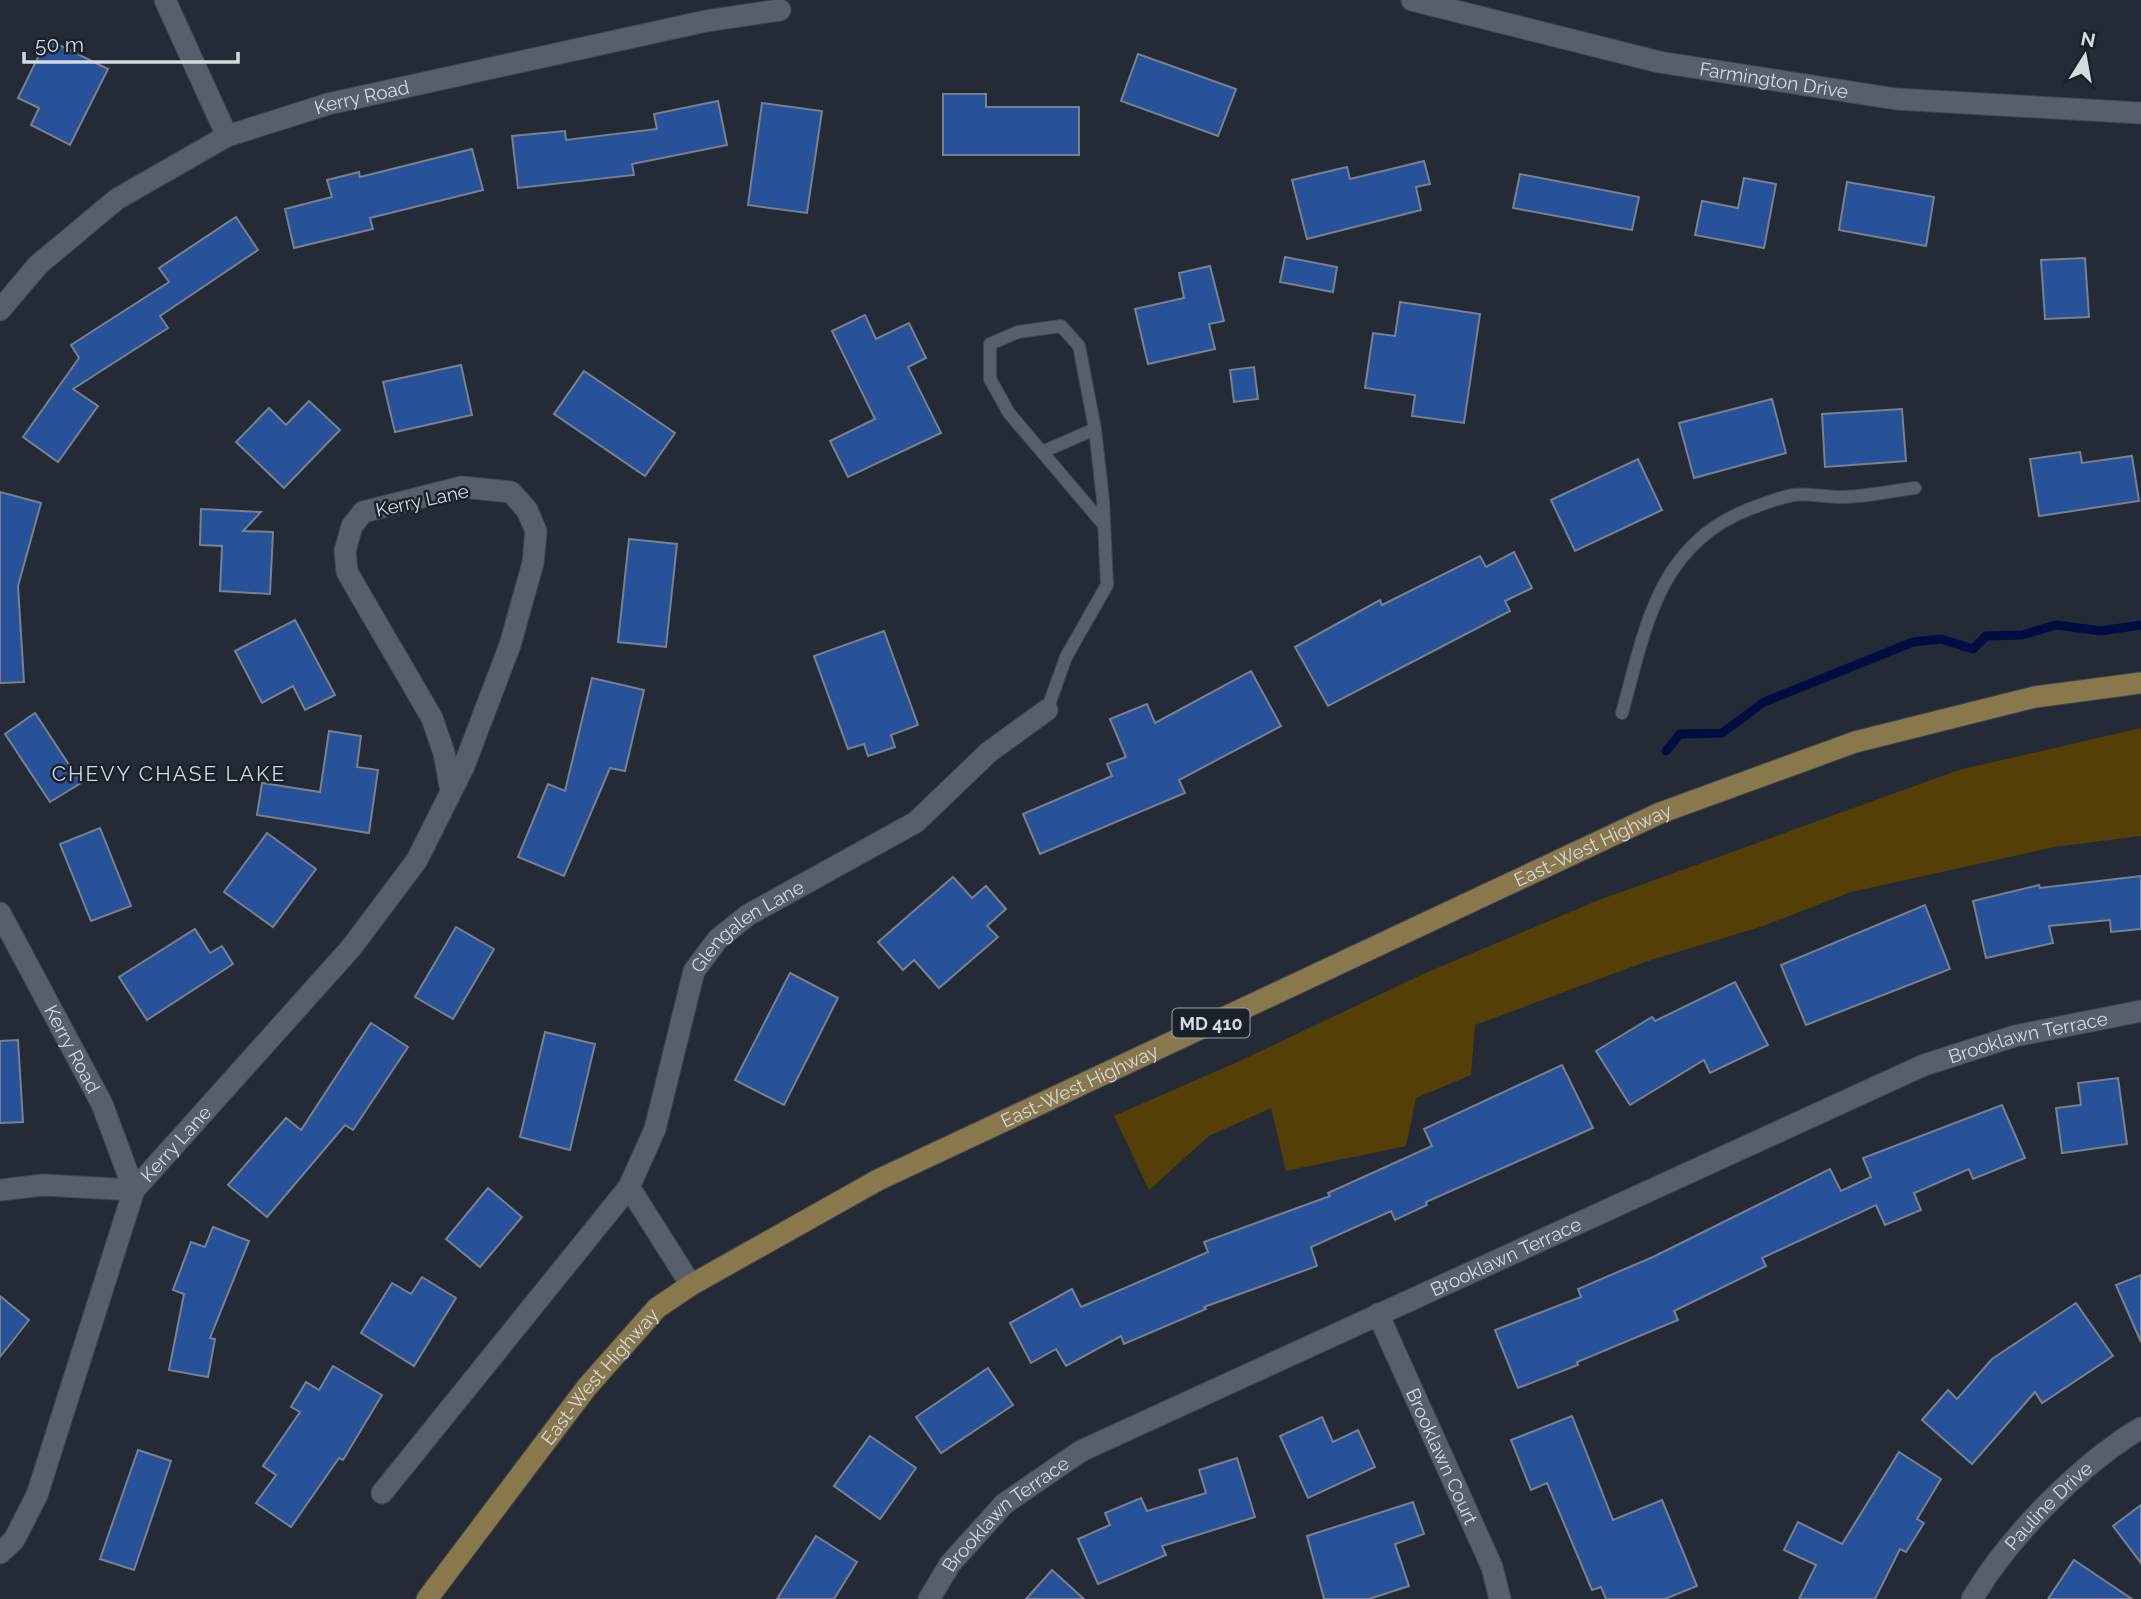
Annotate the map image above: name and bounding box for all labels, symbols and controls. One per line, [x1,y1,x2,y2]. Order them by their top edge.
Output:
scale bar [24,21,238,65]
north arrow [2050,21,2120,91]
text: N [2079,27,2097,51]
text: 50 m [35,32,84,57]
street label: Farmington Drive [1698,57,1850,102]
street label: Kerry Road [312,76,411,119]
street label: Kerry Lane [374,479,470,521]
district label: CHEVY CHASE LAKE [52,761,286,786]
street label: East-West Highway [1510,799,1674,891]
street label: Glengalen Lane [686,875,807,977]
street label: Kerry Road [40,1001,105,1097]
street label: Brooklawn Terrace [1945,1007,2109,1068]
road number: MD 410 [1172,1008,1250,1038]
street label: East-West Highway [997,1039,1161,1132]
street label: Kerry Lane [136,1101,215,1186]
street label: Brooklawn Terrace [1427,1213,1585,1301]
street label: East-West Highway [537,1303,663,1449]
street label: Brooklawn Court [1402,1385,1483,1528]
street label: Brooklawn Terrace [937,1452,1073,1575]
street label: Pauline Drive [2000,1457,2096,1554]

